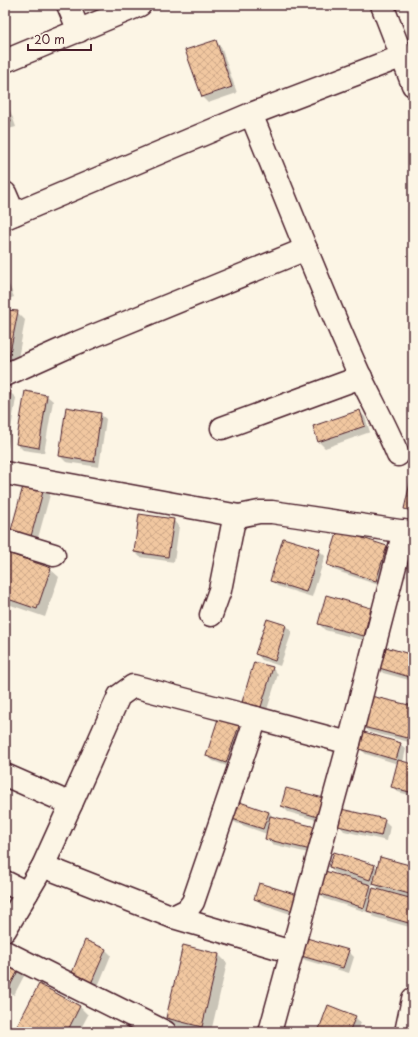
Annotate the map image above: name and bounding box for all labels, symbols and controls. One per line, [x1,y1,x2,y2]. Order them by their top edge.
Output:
scale bar [28,26,91,52]
text: 20 m [34,30,65,48]

